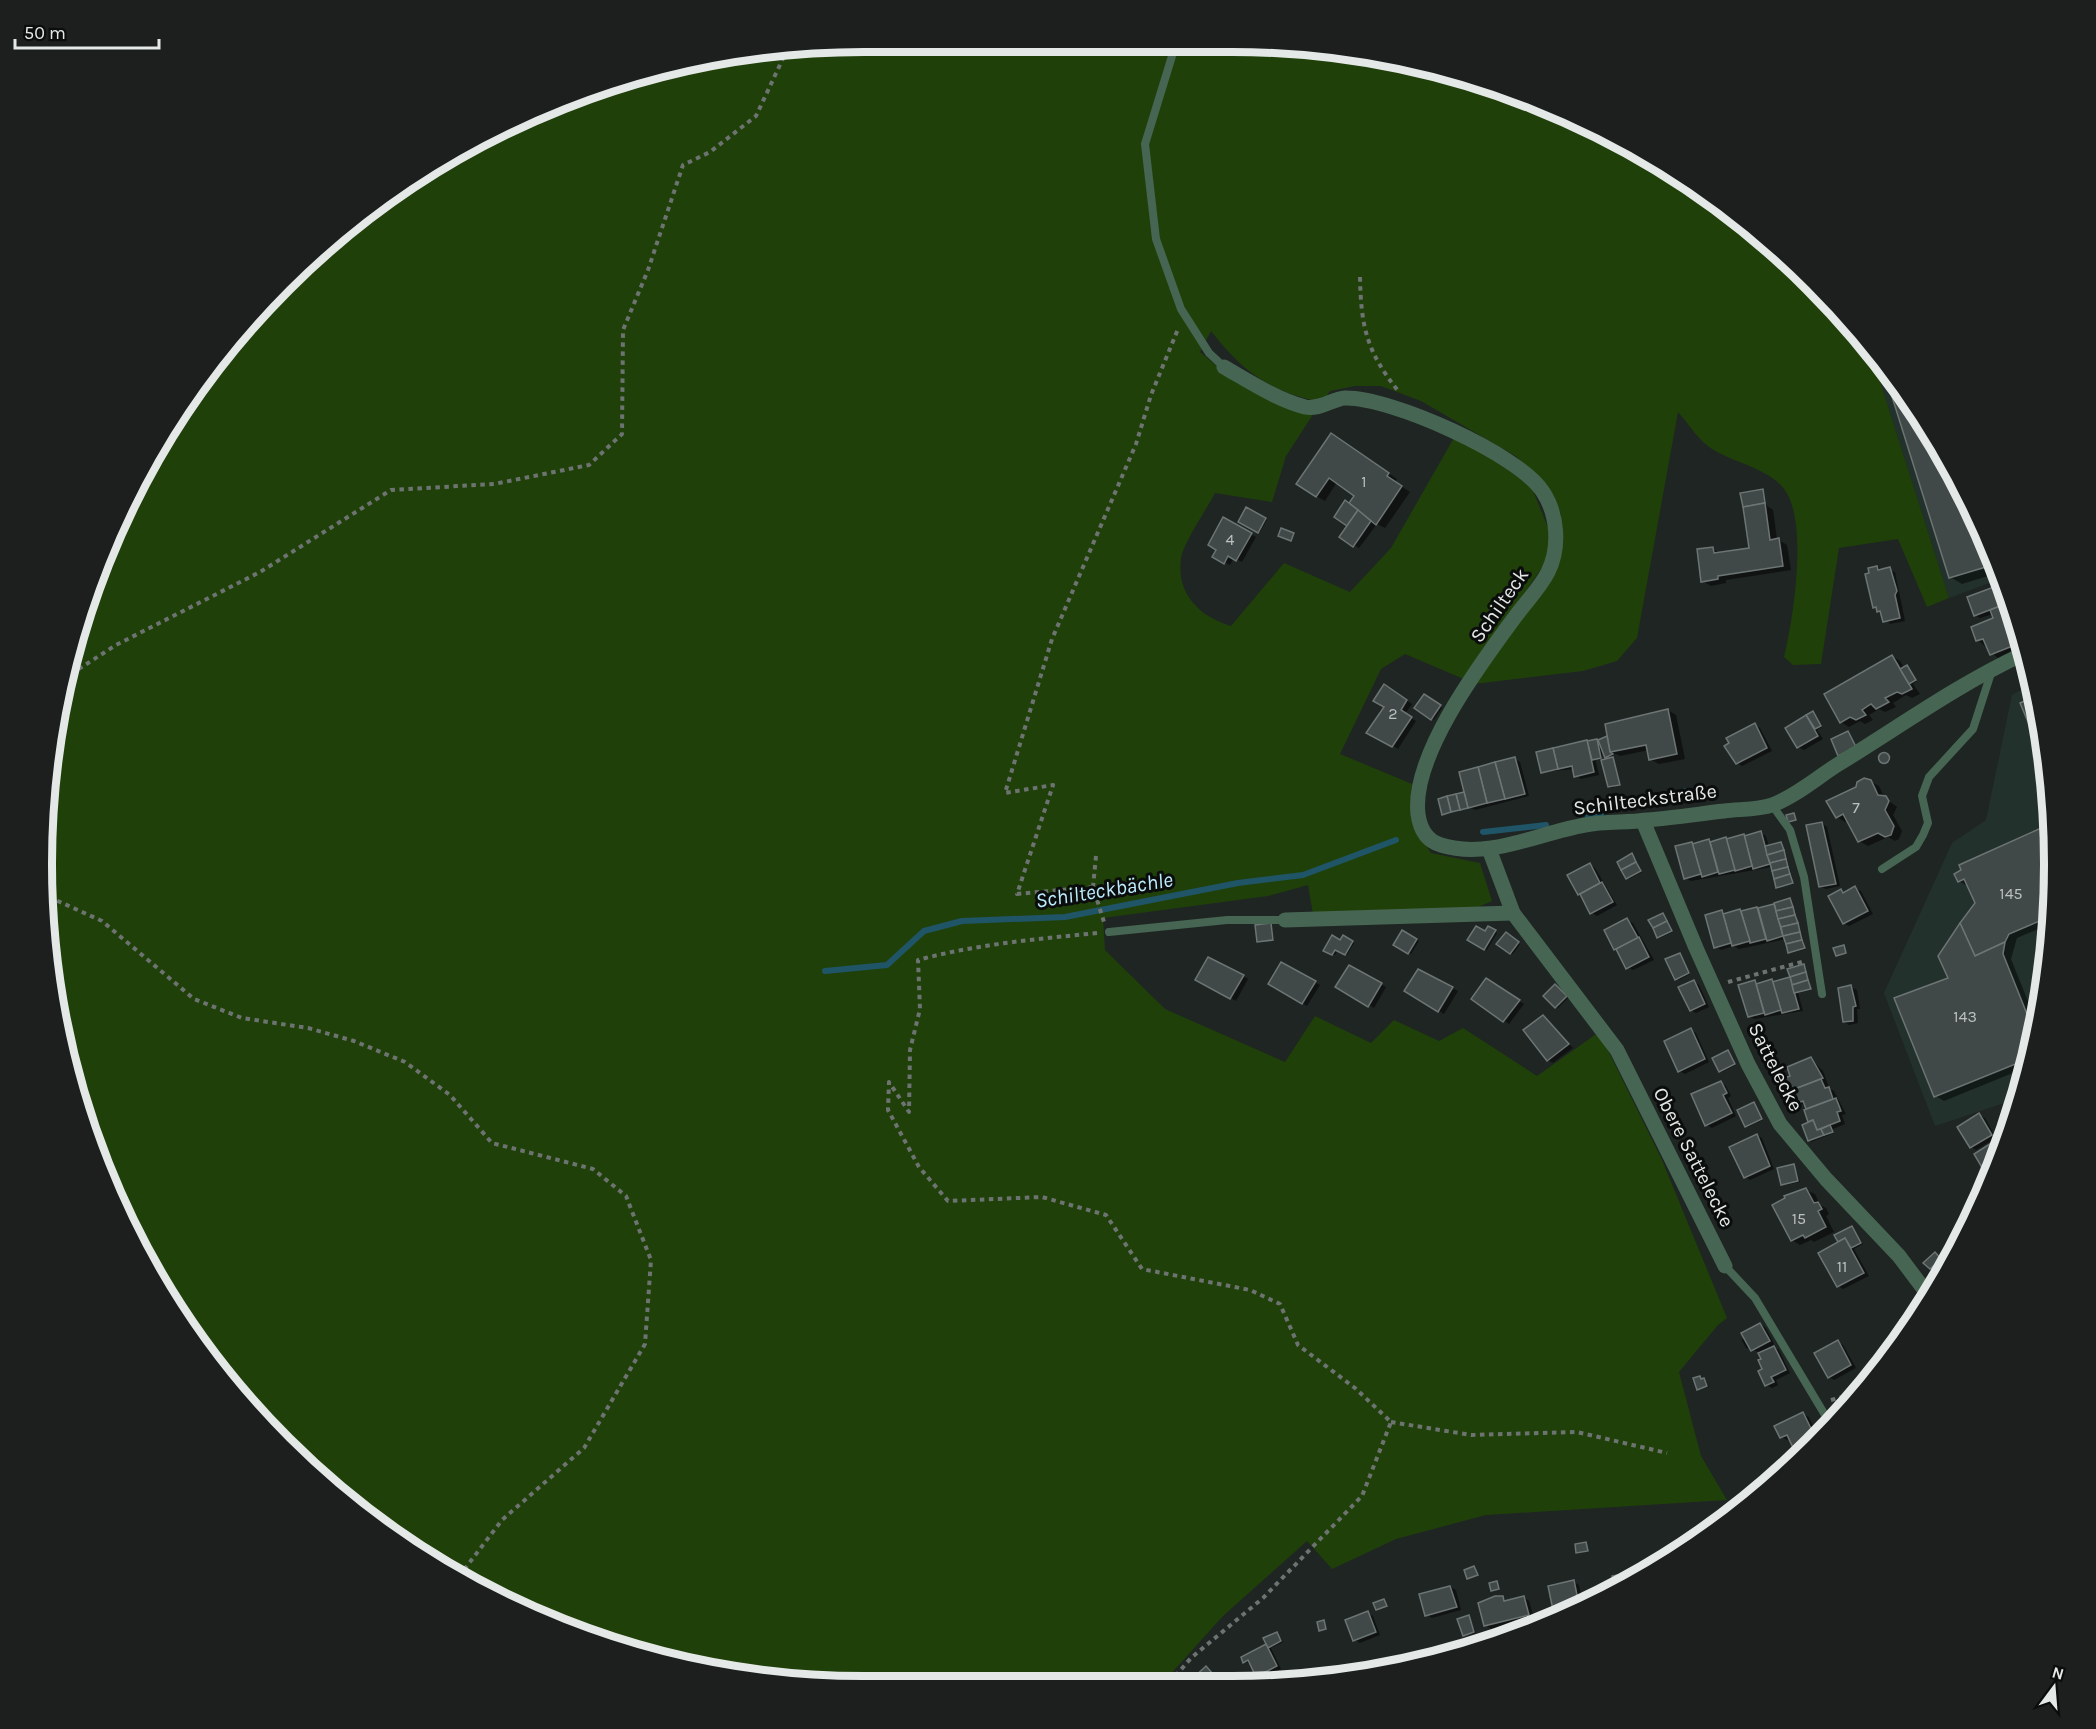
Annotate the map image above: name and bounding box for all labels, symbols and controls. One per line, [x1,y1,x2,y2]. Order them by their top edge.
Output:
scale bar [15,12,159,50]
text: 50 m [24,22,66,44]
house number: 1 [1361,472,1367,491]
house number: 4 [1226,530,1235,549]
street label: Schilteck [1465,564,1533,647]
house number: 2 [1388,704,1398,723]
street label: Schilteckstraße [1572,779,1718,820]
house number: 7 [1852,798,1860,817]
water label: Schilteckbächle [1034,867,1175,913]
house number: 145 [1999,884,2023,903]
house number: 143 [1953,1007,1977,1026]
street label: Sattelecke [1743,1019,1808,1115]
street label: Obere Sattelecke [1648,1084,1739,1231]
house number: 15 [1792,1209,1806,1228]
house number: 11 [1837,1257,1847,1276]
north arrow [2024,1657,2084,1717]
text: N [2050,1662,2066,1684]

